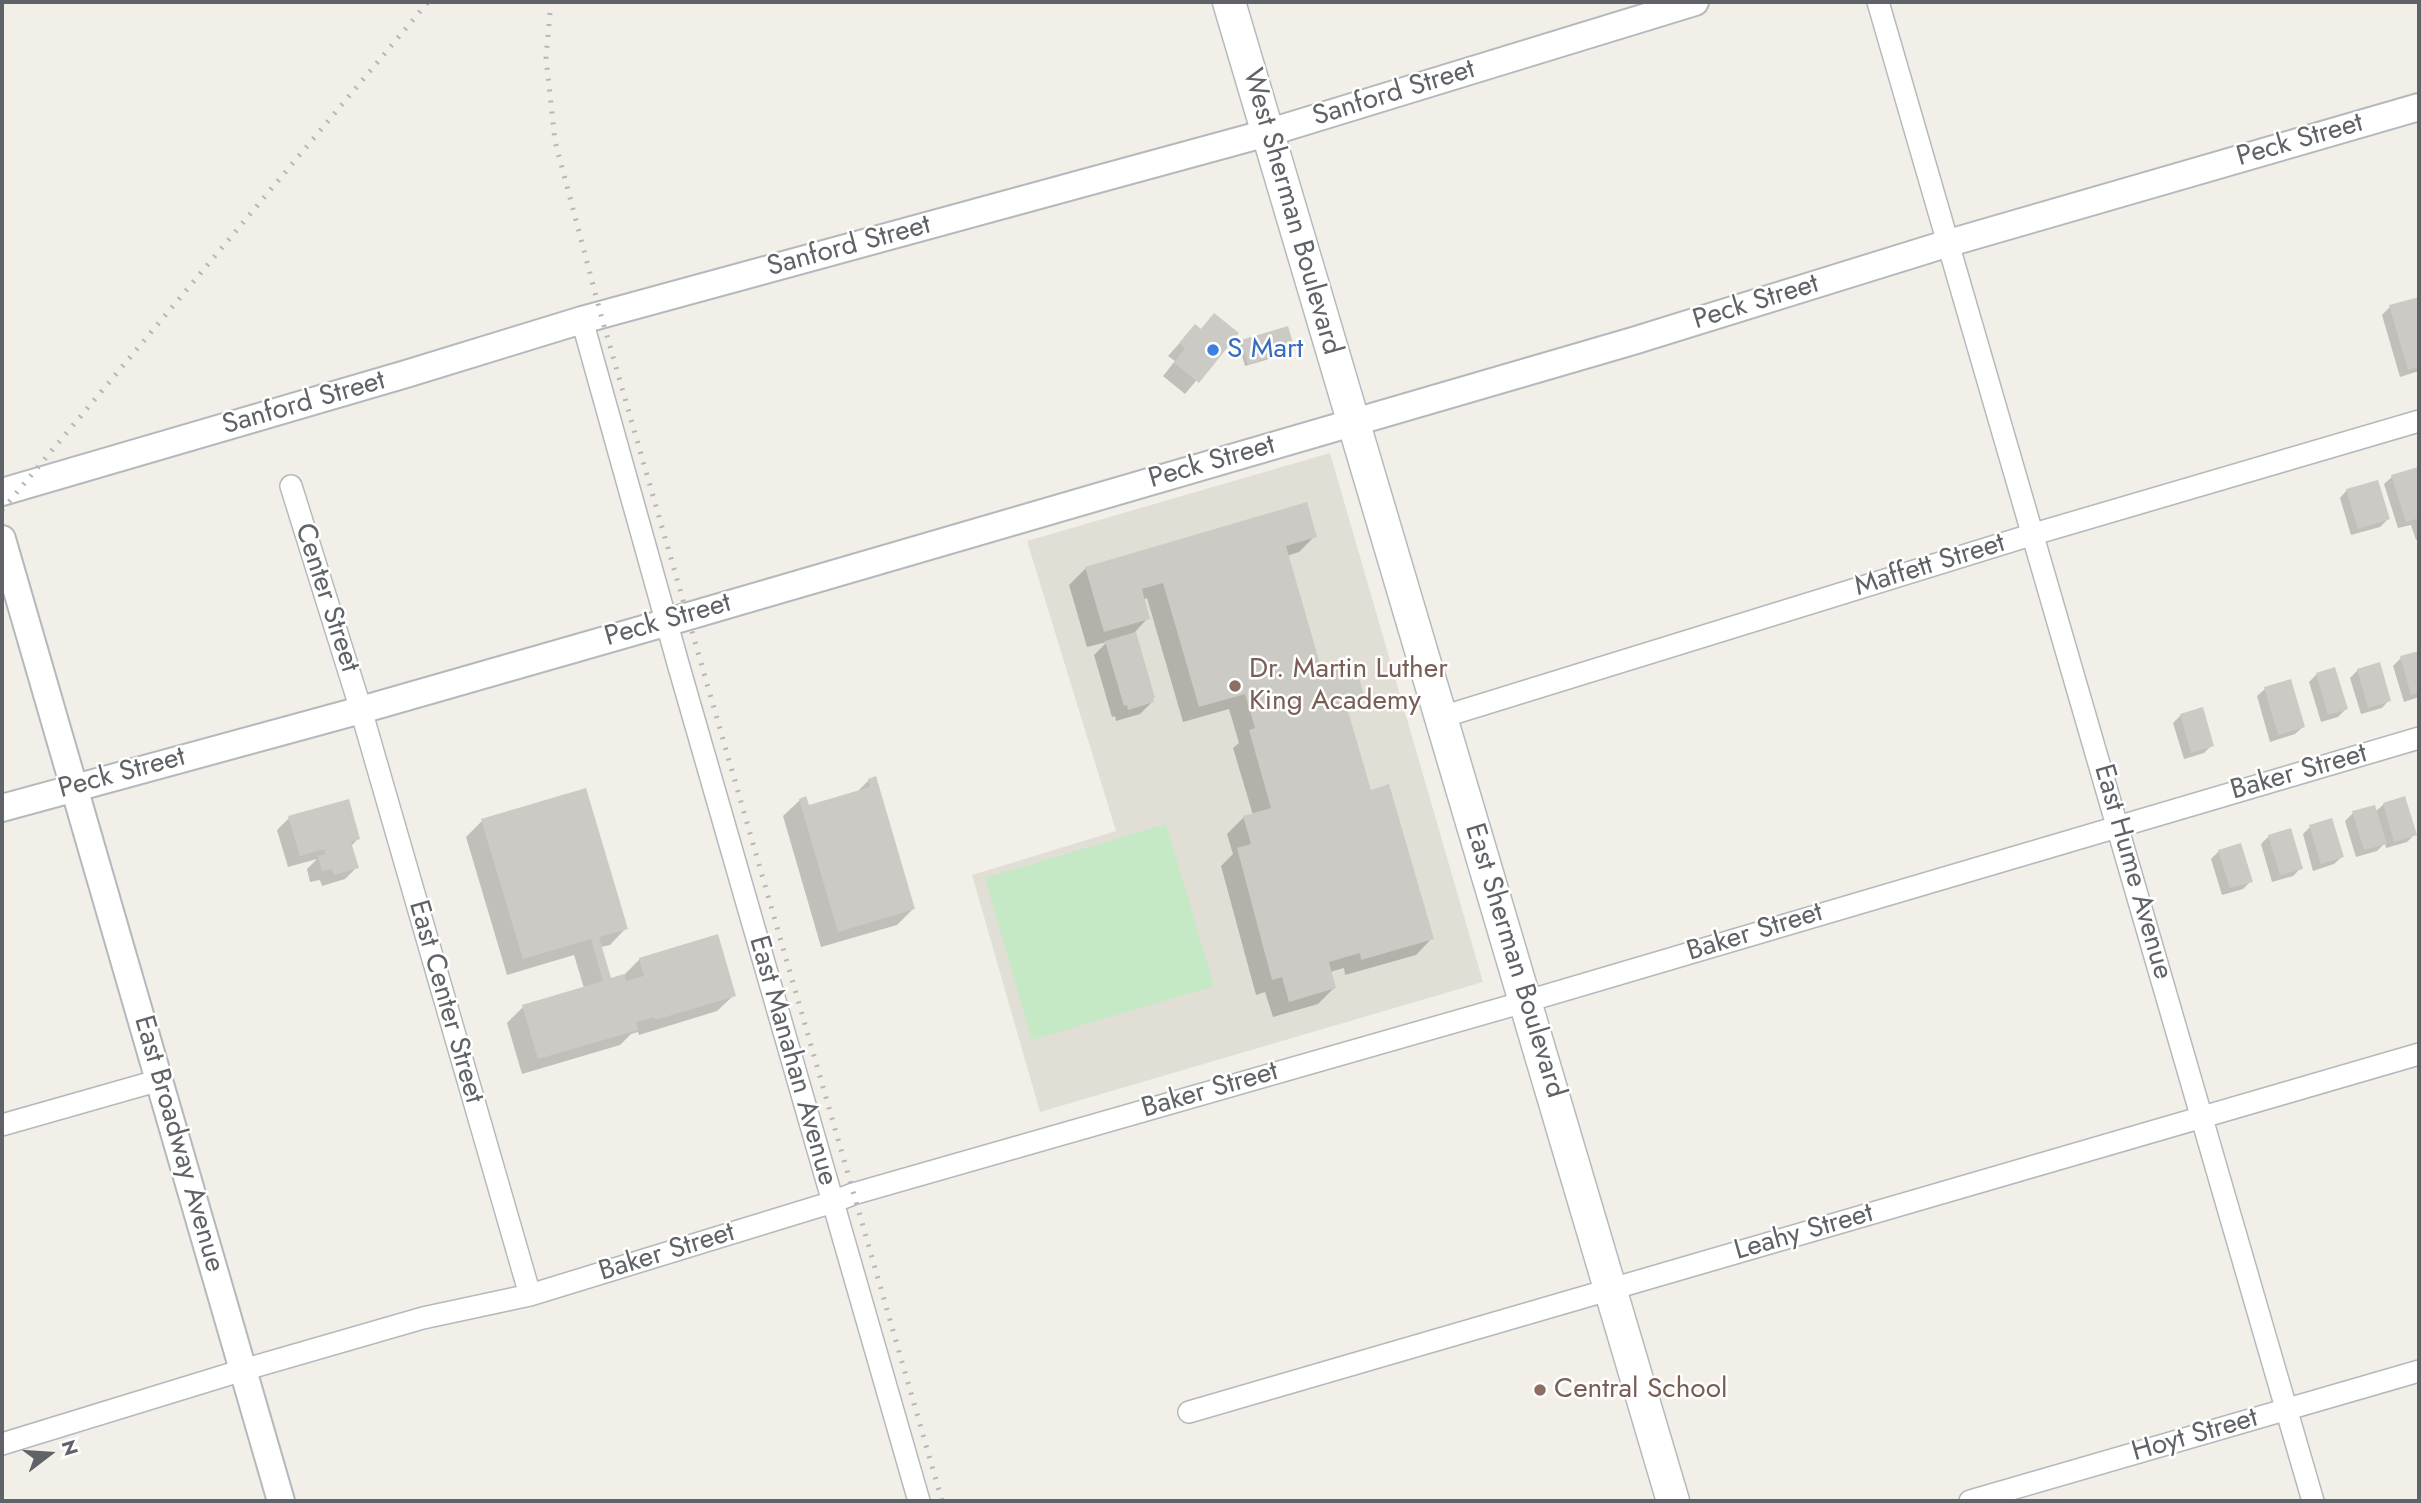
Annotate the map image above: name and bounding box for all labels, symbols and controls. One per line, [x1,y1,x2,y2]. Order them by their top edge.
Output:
street label: Sanford Street [1309,53,1479,135]
street label: West Sherman Boulevard [1234,65,1348,359]
street label: Peck Street [2233,107,2367,175]
street label: Sanford Street [764,209,934,285]
street label: Peck Street [1689,268,1823,338]
place label: S Mart [1227,333,1303,367]
marker: S Mart [1205,342,1221,358]
street label: Sanford Street [219,365,389,443]
street label: Peck Street [1145,429,1279,497]
street label: Center Street [286,519,366,677]
street label: Maffett Street [1851,527,2009,605]
street label: Peck Street [601,587,735,655]
place label: Dr. Martin Luther King Academy [1249,653,1448,719]
marker: Dr. Martin Luther King Academy [1227,678,1243,694]
street label: Baker Street [2227,738,2371,808]
street label: Peck Street [55,741,189,807]
street label: East Hume Avenue [2085,761,2179,983]
street label: East Sherman Boulevard [1456,820,1572,1102]
street label: Baker Street [1683,896,1827,970]
street label: East Center Street [400,897,490,1107]
street label: East Manahan Avenue [740,932,844,1190]
street label: East Broadway Avenue [125,1012,231,1276]
street label: Baker Street [1138,1056,1282,1126]
street label: Leahy Street [1731,1197,1877,1269]
street label: Baker Street [595,1216,739,1290]
place label: Central School [1554,1373,1727,1407]
marker: Central School [1532,1382,1548,1398]
street label: Hoyt Street [2128,1402,2262,1470]
north arrow [14,1419,84,1489]
text: N [54,1437,85,1459]

